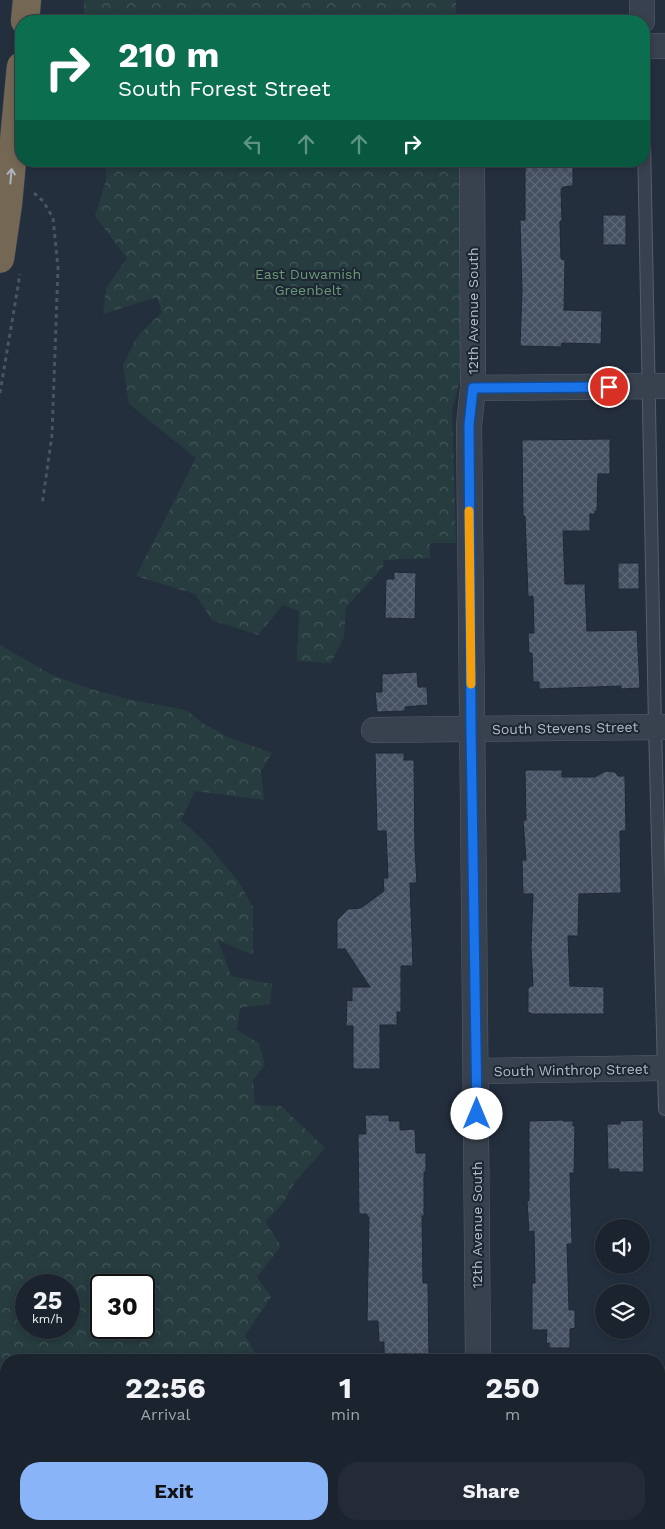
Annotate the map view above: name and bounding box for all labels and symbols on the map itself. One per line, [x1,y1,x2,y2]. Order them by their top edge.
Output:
one-way arrow [6,168,16,184]
street label: 12th Avenue South [465,247,481,375]
park label: East Duwamish Greenbelt [255,266,361,298]
pin [588,366,630,408]
street label: South Stevens Street [492,719,638,737]
street label: South Winthrop Street [493,1061,649,1079]
position arrow [450,1087,502,1139]
street label: 12th Avenue South [469,1161,485,1289]
speed limit sign: 30 [90,1274,155,1339]

